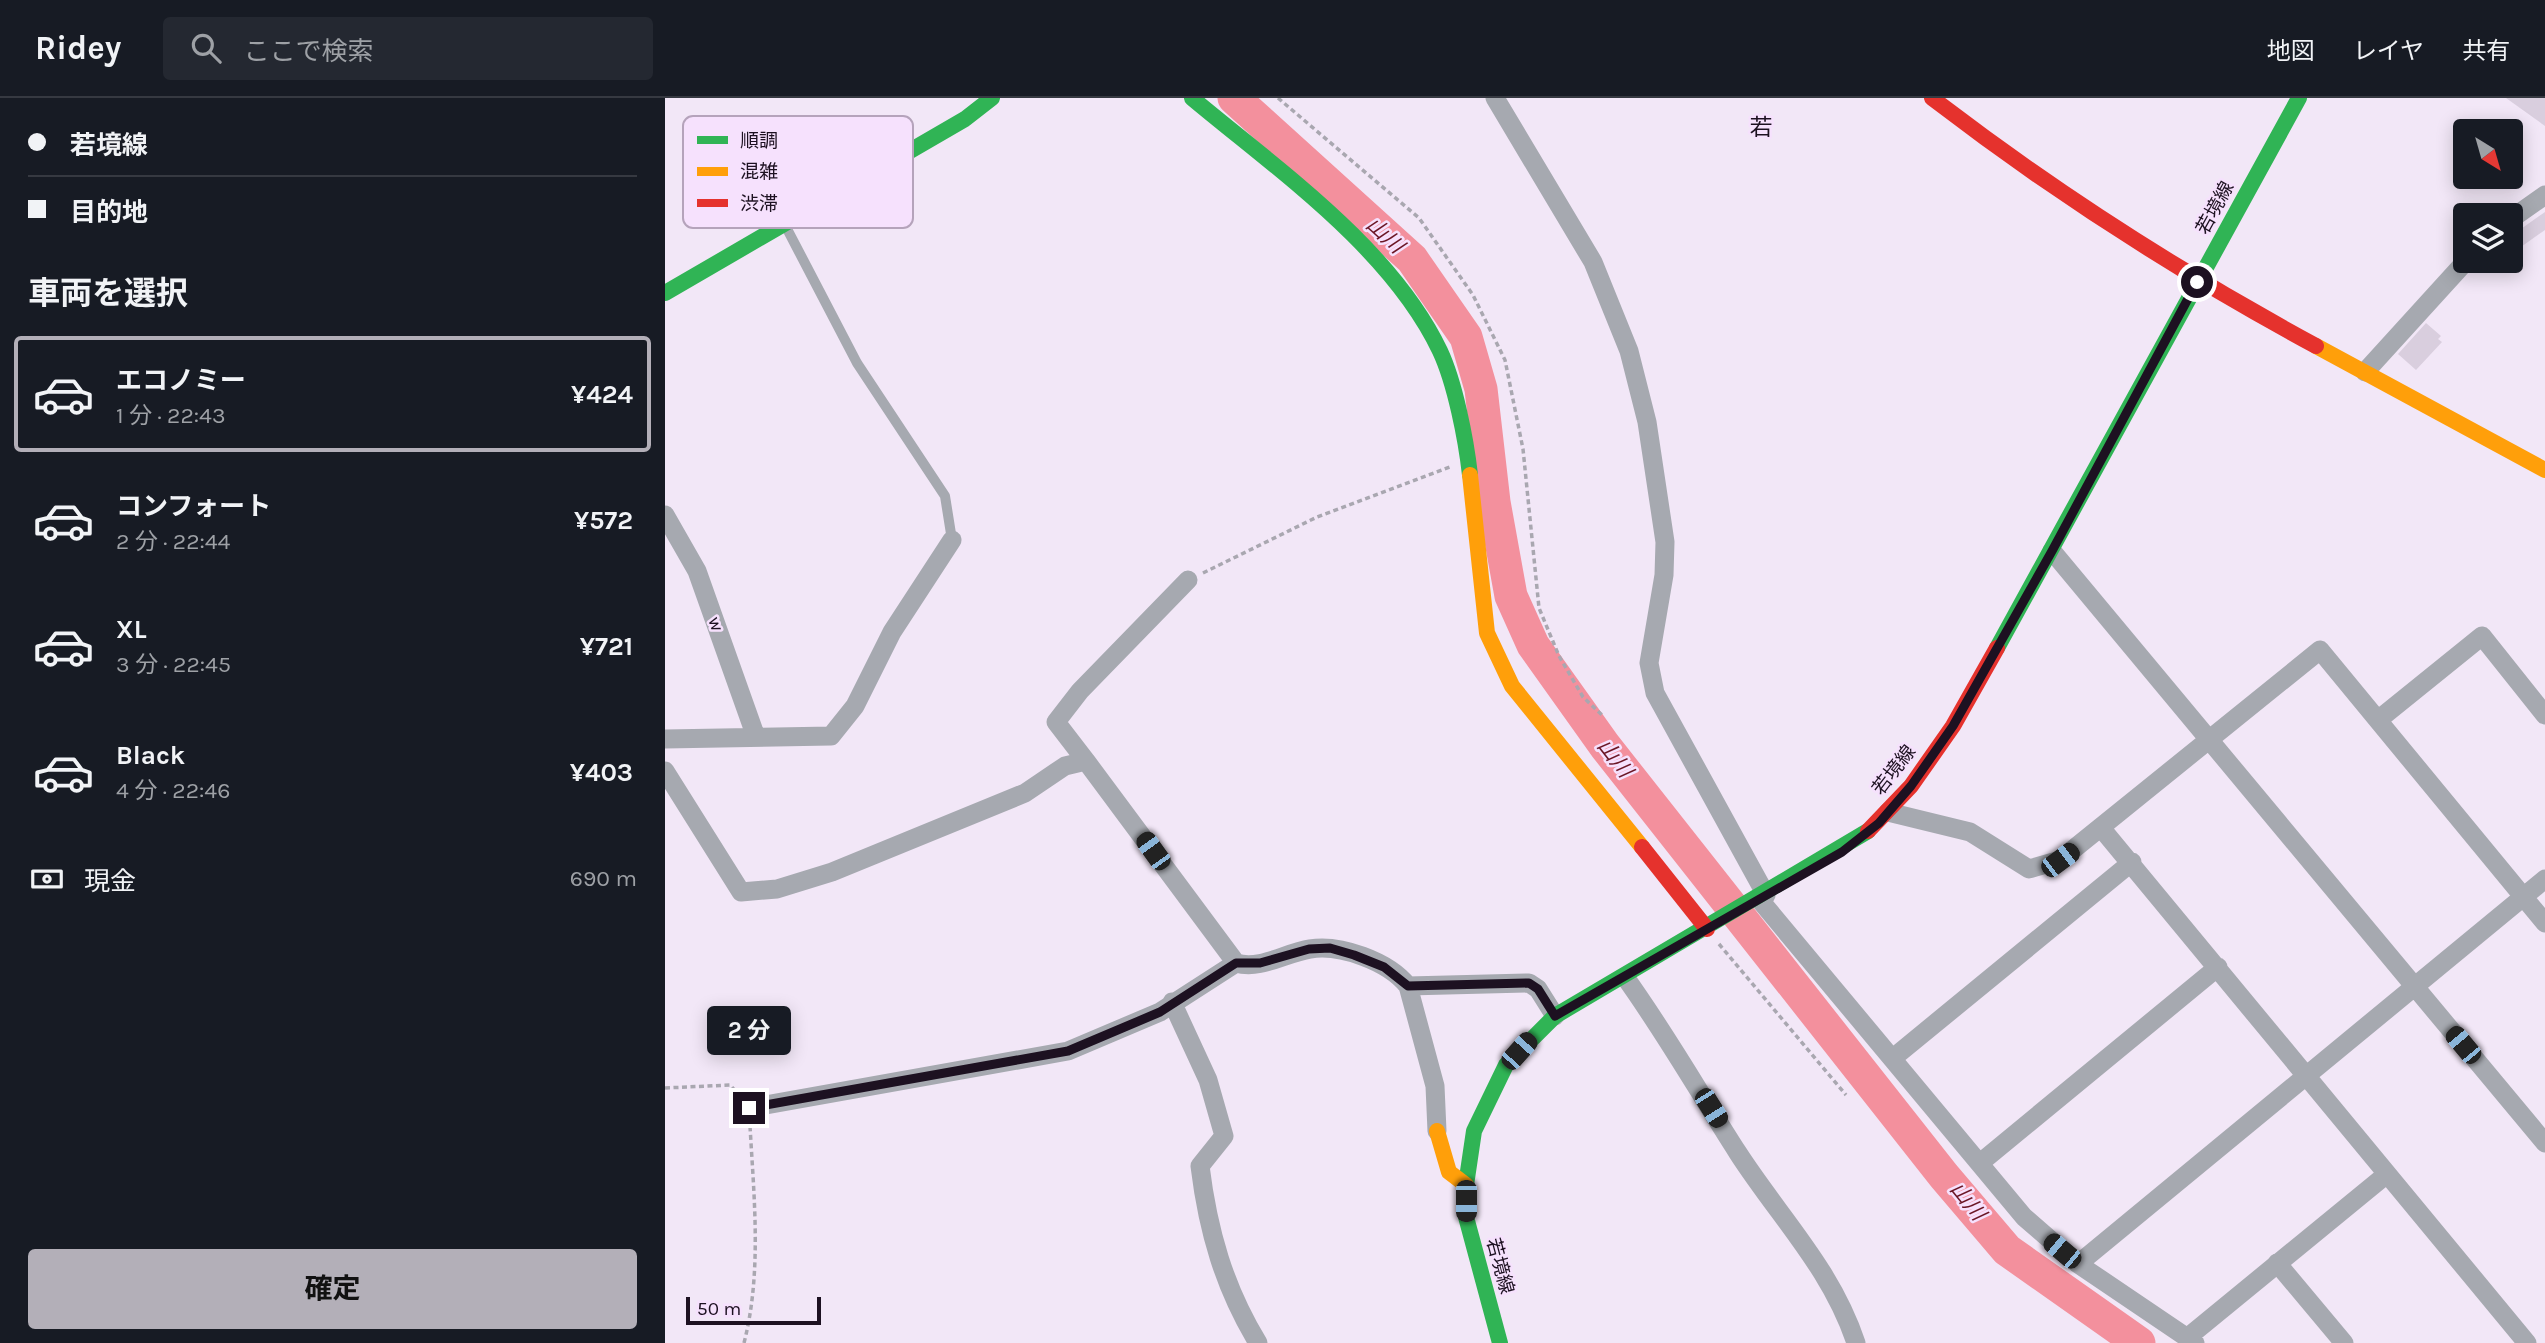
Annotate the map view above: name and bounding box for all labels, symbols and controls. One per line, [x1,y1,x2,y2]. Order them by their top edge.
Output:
search box [163,17,653,80]
text: Ridey [35,29,121,67]
icon: search [187,29,225,67]
text: ここで検索 [243,36,373,67]
text: 地図 [2267,37,2315,65]
text: レイヤ [2353,37,2424,65]
text: 共有 [2462,37,2510,65]
district label: 若 [1750,114,1773,141]
legend [683,116,913,228]
north arrow [2453,119,2523,189]
map controls [2453,119,2523,273]
text: 若境線 [70,130,148,161]
text: 順調 [740,130,778,152]
text: 混雑 [740,161,778,183]
street label: 若境線 [2192,178,2238,238]
text: 渋滞 [740,193,778,215]
text: 目的地 [70,197,148,228]
button: layers [2453,203,2523,273]
water label: 山川 [1361,212,1410,259]
route start [2181,266,2213,298]
text: 車両を選択 [28,275,188,312]
icon: car [32,363,95,426]
text: エコノミー [116,365,246,396]
text: ¥424 [571,379,633,410]
text: 1 分 · 22:43 [116,402,225,429]
icon: car [32,489,95,552]
text: コンフォート [116,491,271,522]
text: ¥572 [574,505,633,536]
text: 2 分 · 22:44 [116,528,230,555]
text: XL [116,614,147,645]
street label: w [703,614,729,634]
icon: car [32,615,95,678]
text: ¥721 [580,631,633,662]
text: 3 分 · 22:45 [116,651,231,678]
water label: 山川 [1593,734,1639,784]
text: Black [116,740,185,771]
icon: car [32,741,95,804]
street label: 若境線 [1868,741,1920,799]
text: ¥403 [570,757,633,788]
text: 4 分 · 22:46 [116,777,230,804]
car [1133,828,1174,874]
car [2037,839,2084,881]
icon: cash [28,860,66,898]
text: 690 m [570,865,637,892]
text: 現金 [84,866,136,897]
callout: 2 分 [707,1006,791,1056]
text: 2 分 [728,1017,770,1044]
car [2442,1022,2485,1068]
car [1498,1028,1541,1074]
car [1691,1085,1732,1131]
route end [733,1092,765,1124]
water label: 山川 [1945,1177,1992,1226]
car [1456,1180,1477,1222]
car [2040,1229,2085,1273]
street label: 若境線 [1482,1236,1518,1296]
button: 確定 [28,1249,637,1329]
scale bar [686,1294,821,1326]
text: 50 m [697,1298,741,1320]

